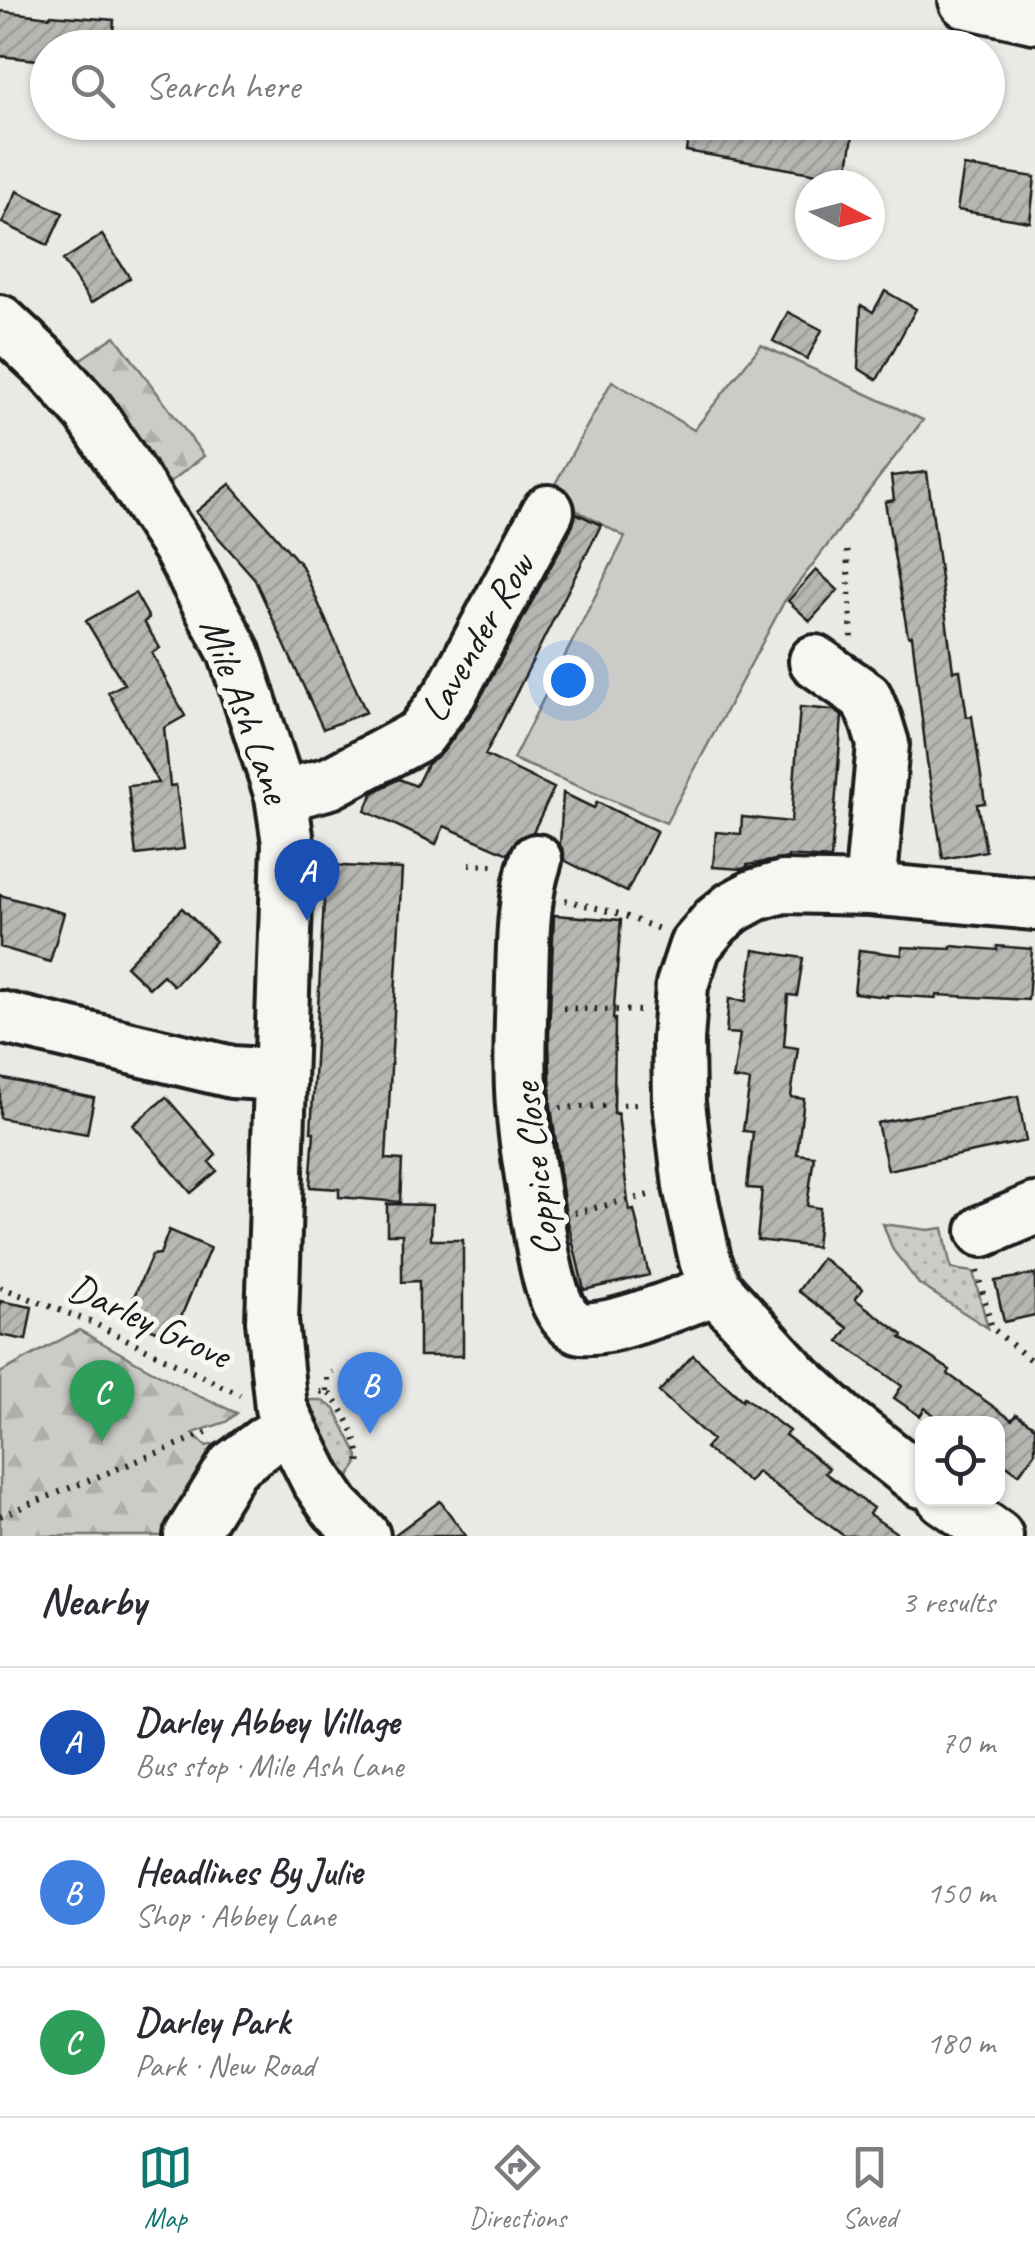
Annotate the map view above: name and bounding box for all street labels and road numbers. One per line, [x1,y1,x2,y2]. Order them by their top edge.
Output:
street label: Lavender Row [409,541,547,731]
street label: Mile Ash Lane [189,611,303,812]
street label: Coppice Close [500,1077,571,1260]
street label: Darley Grove [61,1262,241,1381]

